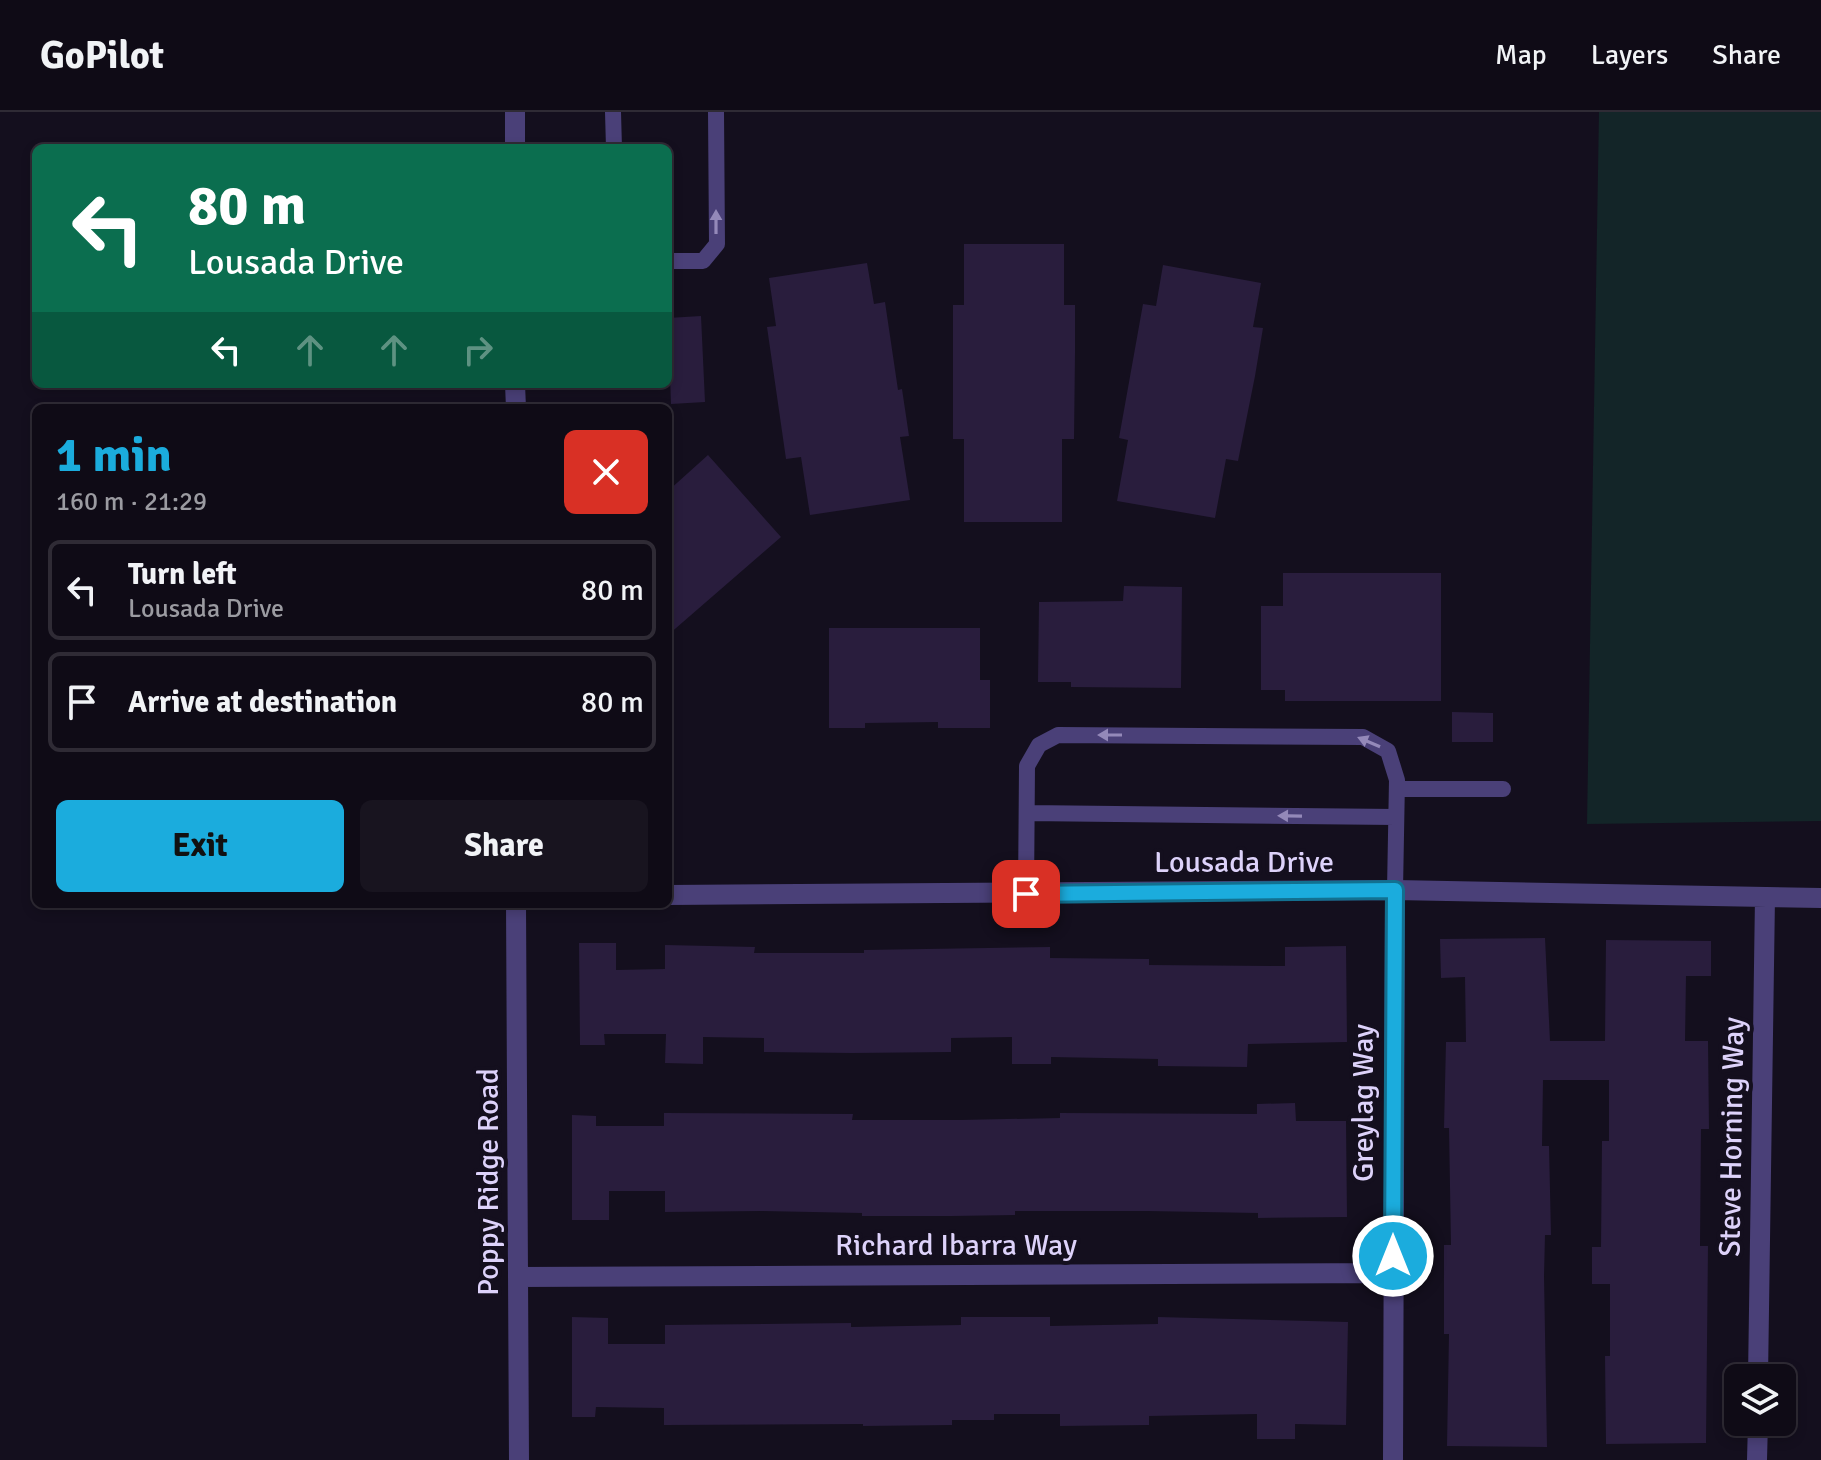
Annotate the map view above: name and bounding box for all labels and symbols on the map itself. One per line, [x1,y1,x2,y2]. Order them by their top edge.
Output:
one-way arrow [710,209,723,234]
one-way arrow [1097,729,1122,741]
one-way arrow [1357,735,1381,748]
one-way arrow [1277,810,1302,822]
street label: Lousada Drive [1154,844,1334,881]
pin [992,860,1060,928]
street label: Steve Horning Way [1711,1017,1753,1257]
street label: Greylag Way [1345,1024,1382,1182]
street label: Poppy Ridge Road [470,1068,507,1296]
position arrow [1351,1214,1435,1298]
street label: Richard Ibarra Way [835,1227,1077,1264]

